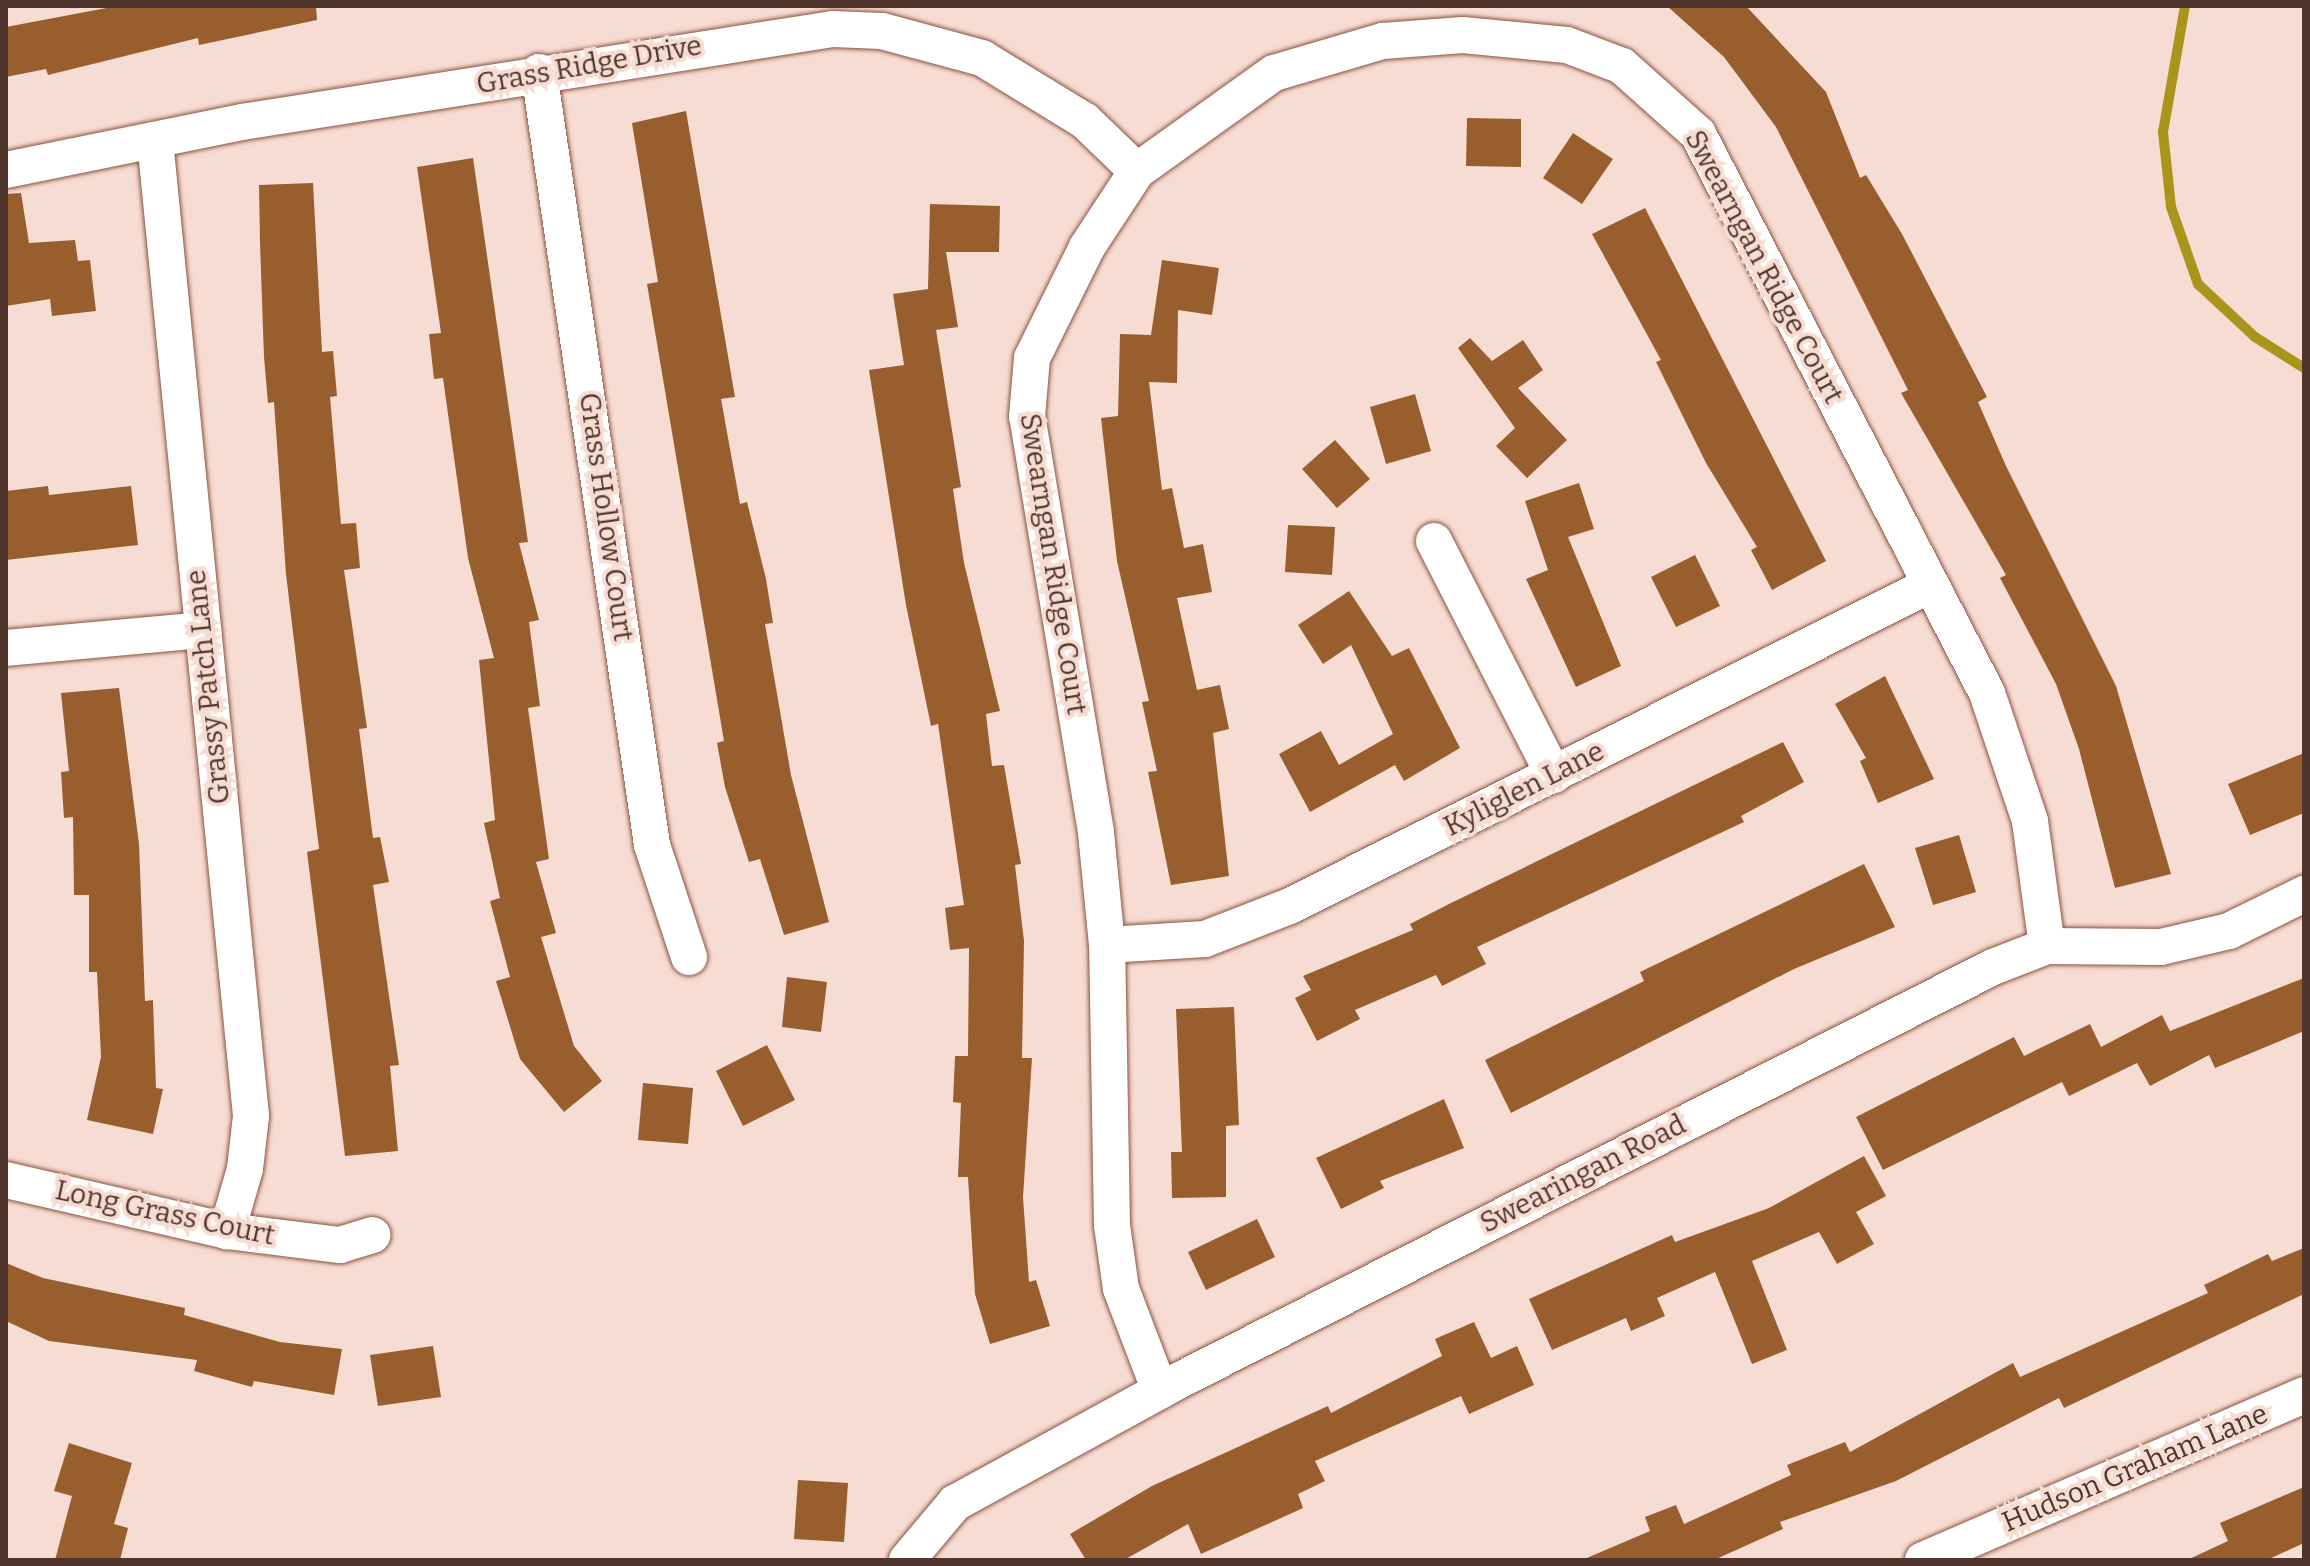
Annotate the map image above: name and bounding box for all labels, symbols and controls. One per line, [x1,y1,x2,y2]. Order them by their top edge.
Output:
street label: Grass Ridge Drive [474,29,704,101]
street label: Swearngan Ridge Court [1678,125,1850,409]
street label: Grass Hollow Court [572,391,640,643]
street label: Swearngan Ridge Court [1013,411,1093,717]
street label: Grassy Patch Lane [179,568,237,806]
street label: Kyliglen Lane [1438,734,1610,844]
street label: Swearingan Road [1475,1108,1691,1240]
street label: Long Grass Court [52,1173,278,1253]
street label: Hudson Graham Lane [1997,1397,2273,1539]

